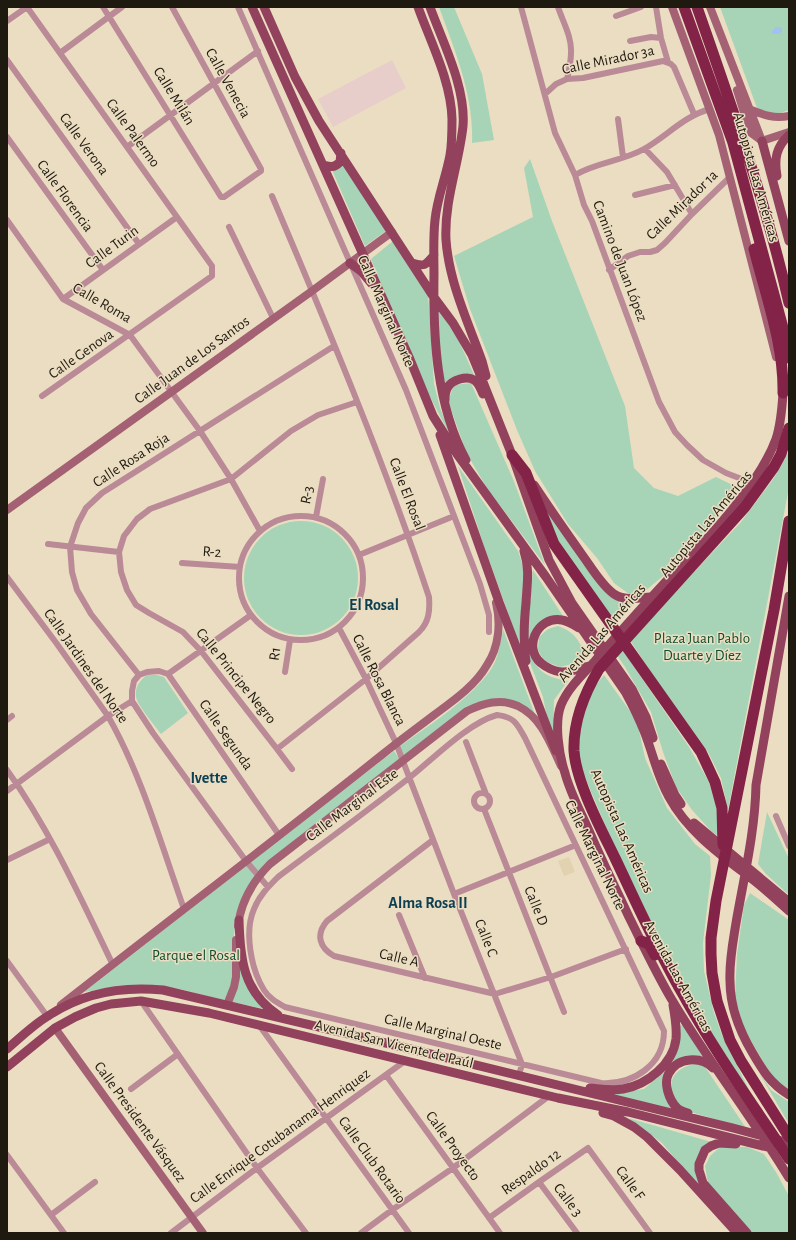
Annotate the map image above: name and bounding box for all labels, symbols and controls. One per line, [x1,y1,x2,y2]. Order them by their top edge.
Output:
street label: Calle Mirador 3a [560,43,656,77]
street label: Calle Venecia [203,46,253,120]
street label: Calle Milán [150,64,198,128]
street label: Calle Palermo [103,96,163,170]
street label: Calle Verona [56,110,112,178]
street label: Autopista Las Américas [730,110,782,244]
street label: Calle Florencia [34,157,96,235]
street label: Calle Mirador 1a [643,167,721,243]
street label: Camino de Juan López [590,198,650,324]
street label: Calle Turin [83,223,141,271]
street label: Calle Marginal Norte [355,253,417,369]
street label: Calle Roma [70,280,134,326]
street label: Calle Juan de Los Santos [132,313,252,407]
street label: Calle Genova [46,326,116,382]
street label: Calle Rosa Roja [90,430,172,490]
street label: Calle El Rosal [386,456,428,532]
street label: Autopista Las Américas [657,468,755,580]
street label: R-3 [298,485,316,505]
street label: R-2 [202,544,222,560]
street label: Avenida Las Américas [555,581,649,685]
district label: El Rosal [349,597,399,613]
street label: Calle Jardines del Norte [41,606,131,726]
street label: Calle Principe Negro [193,625,279,727]
park label: Plaza Juan Pablo Duarte y Díez [654,631,750,663]
street label: Calle Rosa Blanca [350,632,409,728]
street label: R1 [267,646,283,662]
street label: Calle Segunda [196,697,256,773]
street label: Calle Marginal Este [303,766,401,844]
street label: Autopista Las Américas [588,767,656,895]
district label: Ivette [190,770,228,786]
street label: Calle Marginal Norte [562,798,628,912]
street label: Calle D [521,884,551,928]
district label: Alma Rosa II [388,895,468,911]
street label: Calle C [472,917,500,959]
street label: Avenida Las Américas [641,918,715,1034]
street label: Calle A [378,946,421,970]
park label: Parque el Rosal [152,948,240,963]
street label: Calle Marginal Oeste [383,1011,503,1053]
street label: Avenida San Vicente de Paúl [313,1017,475,1071]
street label: Calle Presidente Vásquez [91,1059,189,1185]
street label: Calle Enrique Cotubanama Henriquez [187,1066,373,1206]
street label: Calle Proyecto [423,1108,483,1184]
street label: Calle Club Rotario [336,1114,408,1206]
street label: Respaldo 12 [499,1146,563,1198]
street label: Calle F [613,1163,648,1203]
street label: Calle 3 [551,1180,585,1220]

